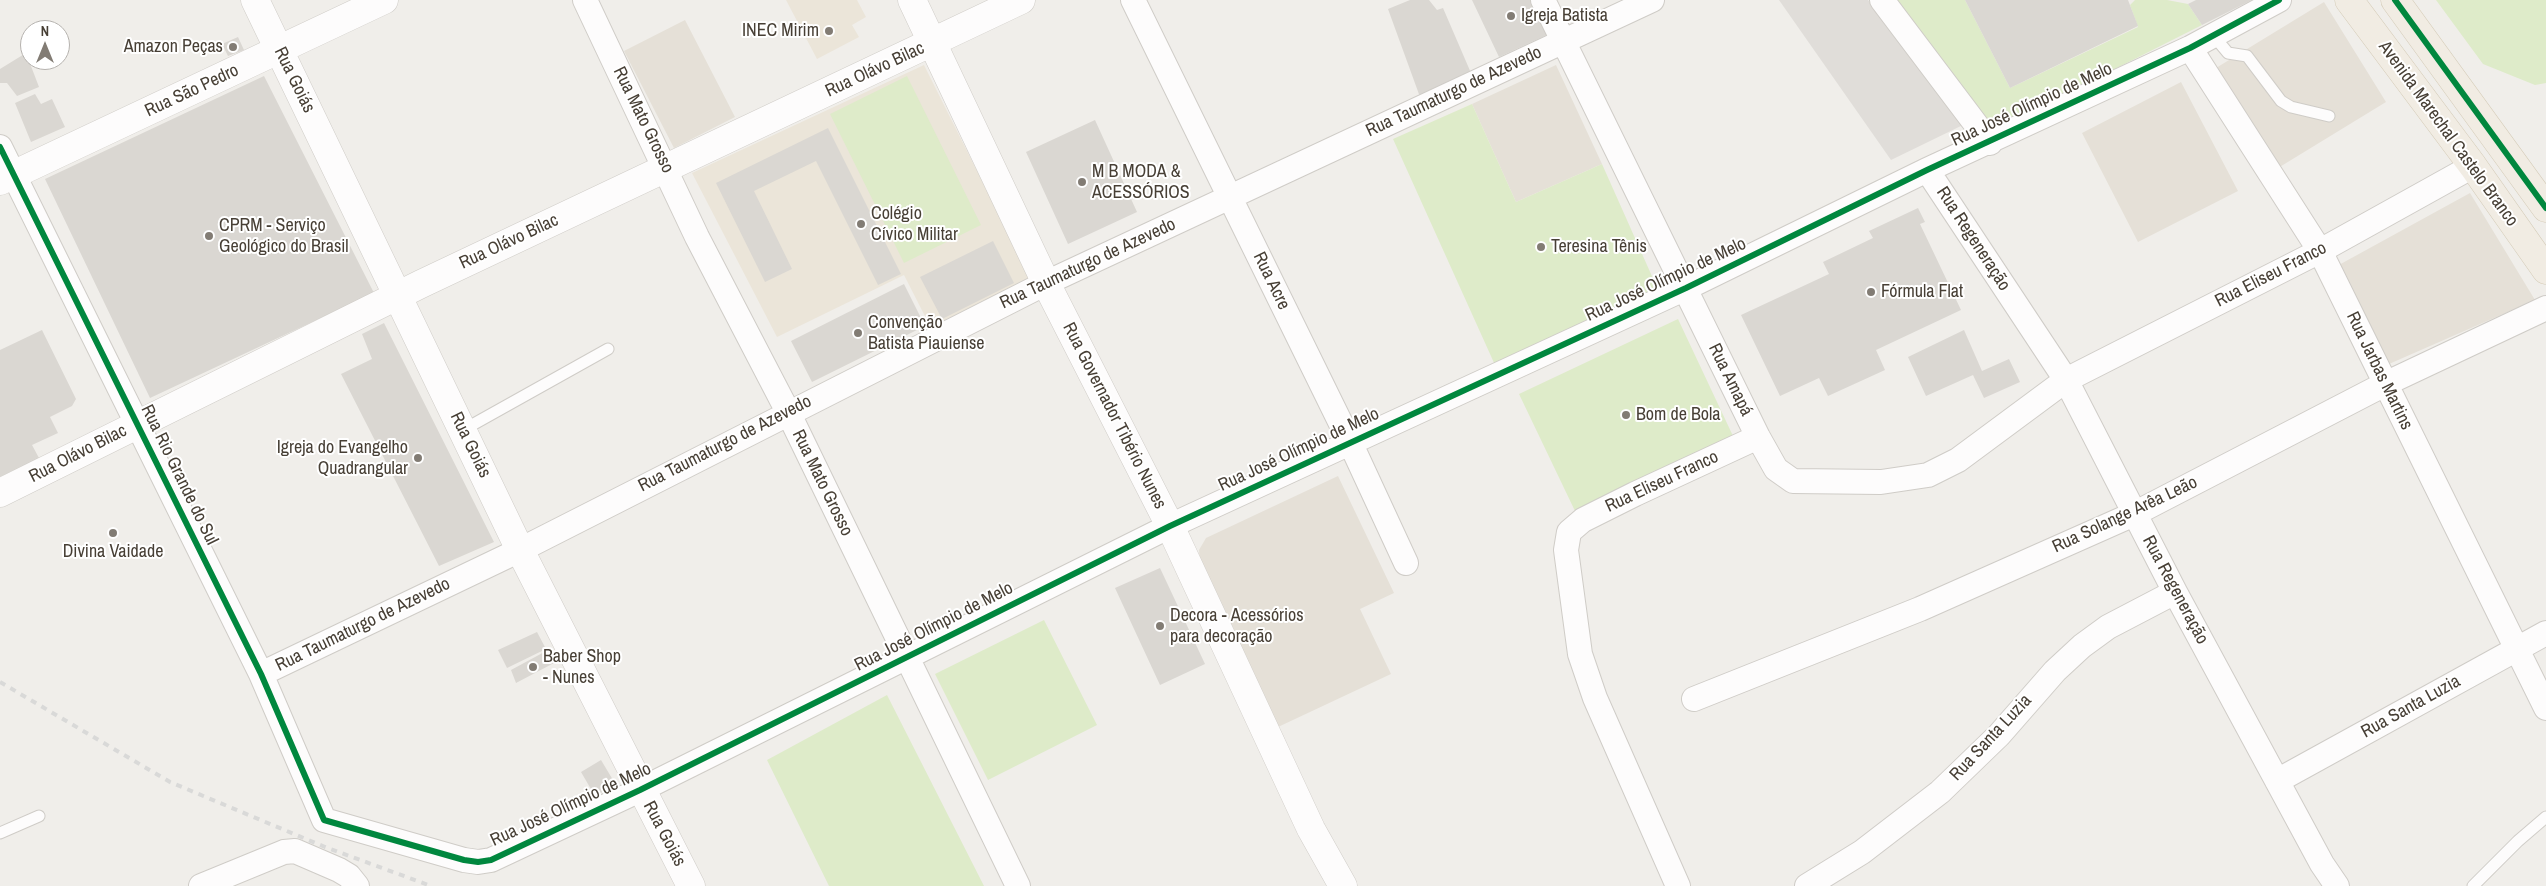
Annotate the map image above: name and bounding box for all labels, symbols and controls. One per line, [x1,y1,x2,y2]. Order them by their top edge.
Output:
place label: Igreja Batista [1521,5,1608,27]
marker: Igreja Batista [1505,10,1517,22]
north arrow [20,20,70,70]
place label: INEC Mirim [742,20,819,42]
text: N [41,22,49,40]
marker: INEC Mirim [823,25,835,37]
place label: Amazon Peças [124,36,223,58]
street label: Avenida Marechal Castelo Branco [2374,37,2522,231]
street label: Rua Olávo Bilac [822,38,928,102]
marker: Amazon Peças [227,41,239,53]
street label: Rua Taumaturgo de Azevedo [1363,42,1545,142]
street label: Rua Goiás [269,44,319,116]
street label: Rua José Olímpio de Melo [1948,58,2116,152]
street label: Rua São Pedro [142,60,242,122]
street label: Rua Mato Grosso [608,63,678,177]
place label: M B MODA & ACESSÓRIOS [1092,161,1190,203]
marker: M B MODA & ACESSÓRIOS [1076,176,1088,188]
street label: Rua Regeneração [1931,183,2015,295]
place label: Colégio Cívico Militar [871,203,958,245]
street label: Rua Olávo Bilac [456,210,562,274]
street label: Rua Taumaturgo de Azevedo [997,214,1179,314]
place label: CPRM - Serviço Geológico do Brasil [219,215,349,258]
marker: Colégio Cívico Militar [855,218,867,230]
marker: CPRM - Serviço Geológico do Brasil [203,230,215,242]
street label: Rua José Olímpio de Melo [1582,233,1750,327]
place label: Teresina Tênis [1551,236,1647,258]
street label: Rua Eliseu Franco [2212,238,2330,312]
marker: Teresina Tênis [1535,241,1547,253]
street label: Rua Acre [1248,249,1294,313]
place label: Fórmula Flat [1881,281,1963,303]
marker: Fórmula Flat [1865,286,1877,298]
street label: Rua Jarbas Martins [2341,308,2417,434]
place label: Convenção Batista Piauiense [868,312,985,354]
street label: Rua Governador Tibério Nunes [1058,319,1170,513]
marker: Convenção Batista Piauiense [852,327,864,339]
street label: Rua Amapá [1703,340,1757,420]
street label: Rua Taumaturgo de Azevedo [635,391,815,497]
street label: Rua Rio Grande do Sul [136,401,222,549]
street label: Rua José Olímpio de Melo [1215,403,1383,497]
place label: Bom de Bola [1636,404,1721,426]
street label: Rua Goiás [445,409,495,481]
marker: Bom de Bola [1620,409,1632,421]
street label: Rua Olávo Bilac [26,420,130,488]
street label: Rua Mato Grosso [787,426,857,540]
place label: Igreja do Evangelho Quadrangular [277,437,408,479]
street label: Rua Eliseu Franco [1602,446,1722,518]
marker: Igreja do Evangelho Quadrangular [412,452,424,464]
street label: Rua Solange Arêa Leão [2049,472,2201,558]
marker: Divina Vaidade [107,527,119,539]
street label: Rua Regeneração [2137,532,2213,648]
place label: Divina Vaidade [63,541,163,563]
street label: Rua Taumaturgo de Azevedo [272,573,454,677]
street label: Rua José Olímpio de Melo [851,578,1017,676]
place label: Decora - Acessórios para decoração [1170,605,1304,648]
marker: Decora - Acessórios para decoração [1154,620,1166,632]
place label: Baber Shop - Nunes [543,646,621,689]
marker: Baber Shop - Nunes [527,661,539,673]
street label: Rua Santa Luzia [2358,671,2464,743]
street label: Rua Santa Luzia [1946,690,2036,786]
street label: Rua José Olímpio de Melo [487,758,655,852]
street label: Rua Goiás [638,798,690,870]

